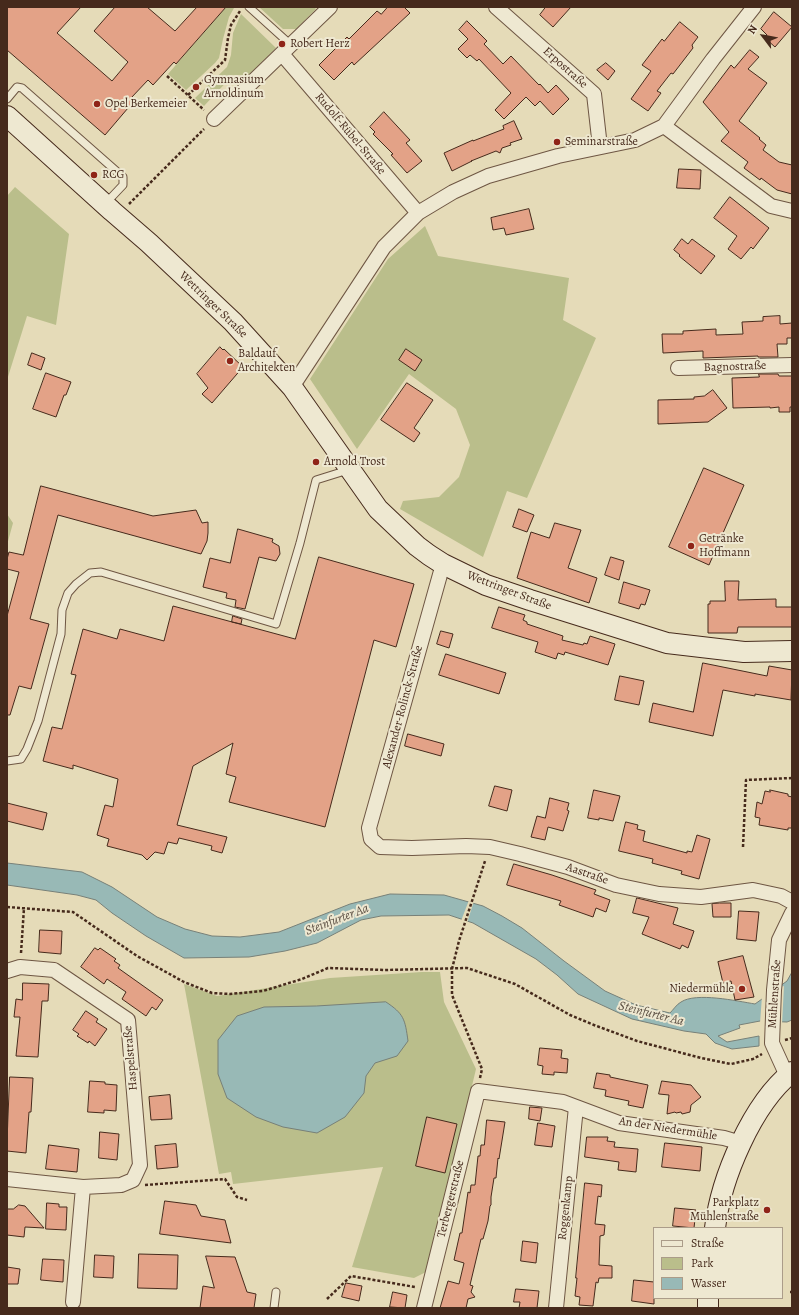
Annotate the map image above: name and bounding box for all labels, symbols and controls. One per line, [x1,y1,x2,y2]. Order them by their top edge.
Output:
north arrow [743,16,783,56]
text: N [744,22,761,37]
place label: Robert Herz [290,37,350,51]
marker: Robert Herz [277,39,287,49]
street label: Erpostraße [540,44,590,92]
place label: Gymnasium Arnoldinum [204,73,264,101]
marker: Gymnasium Arnoldinum [191,82,201,92]
street label: Rudolf-Rübel-Straße [312,90,388,178]
place label: Opel Berkemeier [105,97,187,111]
marker: Opel Berkemeier [92,99,102,109]
place label: Seminarstraße [565,135,638,149]
marker: Seminarstraße [552,137,562,147]
place label: RCG [102,168,125,182]
marker: RCG [89,170,99,180]
street label: Wettringer Straße [176,269,250,341]
place label: Baldauf Architekten [238,347,295,375]
marker: Baldauf Architekten [225,356,235,366]
street label: Bagnostraße [703,359,767,375]
place label: Arnold Trost [324,455,385,469]
marker: Arnold Trost [311,457,321,467]
place label: Getränke Hoffmann [699,532,750,560]
marker: Getränke Hoffmann [686,541,696,551]
street label: Wettringer Straße [465,568,553,614]
street label: Alexander-Rolinck-Straße [380,644,426,770]
street label: Aastraße [564,860,610,888]
water label: Steinfurter Aa [303,901,371,939]
street label: Mühlenstraße [765,959,785,1029]
place label: Niedermühle [669,982,734,996]
marker: Niedermühle [737,984,747,994]
water label: Steinfurter Aa [617,998,685,1030]
street label: Haspelstraße [121,1025,141,1091]
street label: An der Niedermühle [618,1114,718,1144]
street label: Terbergerstraße [434,1159,468,1239]
street label: Roggenkamp [555,1175,577,1241]
place label: Parkplatz Mühlenstraße [690,1196,759,1224]
marker: Parkplatz Mühlenstraße [762,1205,772,1215]
legend [653,1227,783,1299]
text: Straße [691,1235,724,1251]
text: Park [691,1255,714,1271]
text: Wasser [691,1275,726,1291]

